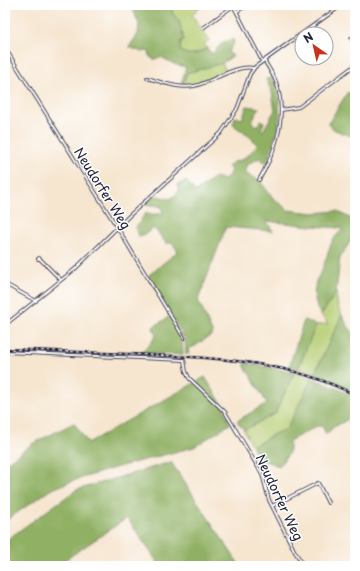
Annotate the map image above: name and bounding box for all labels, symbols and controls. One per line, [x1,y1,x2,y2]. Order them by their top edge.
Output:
north arrow [294,26,334,66]
text: N [300,28,317,47]
street label: Neudorfer Weg [70,143,136,233]
street label: Neudorfer Weg [252,451,308,543]

